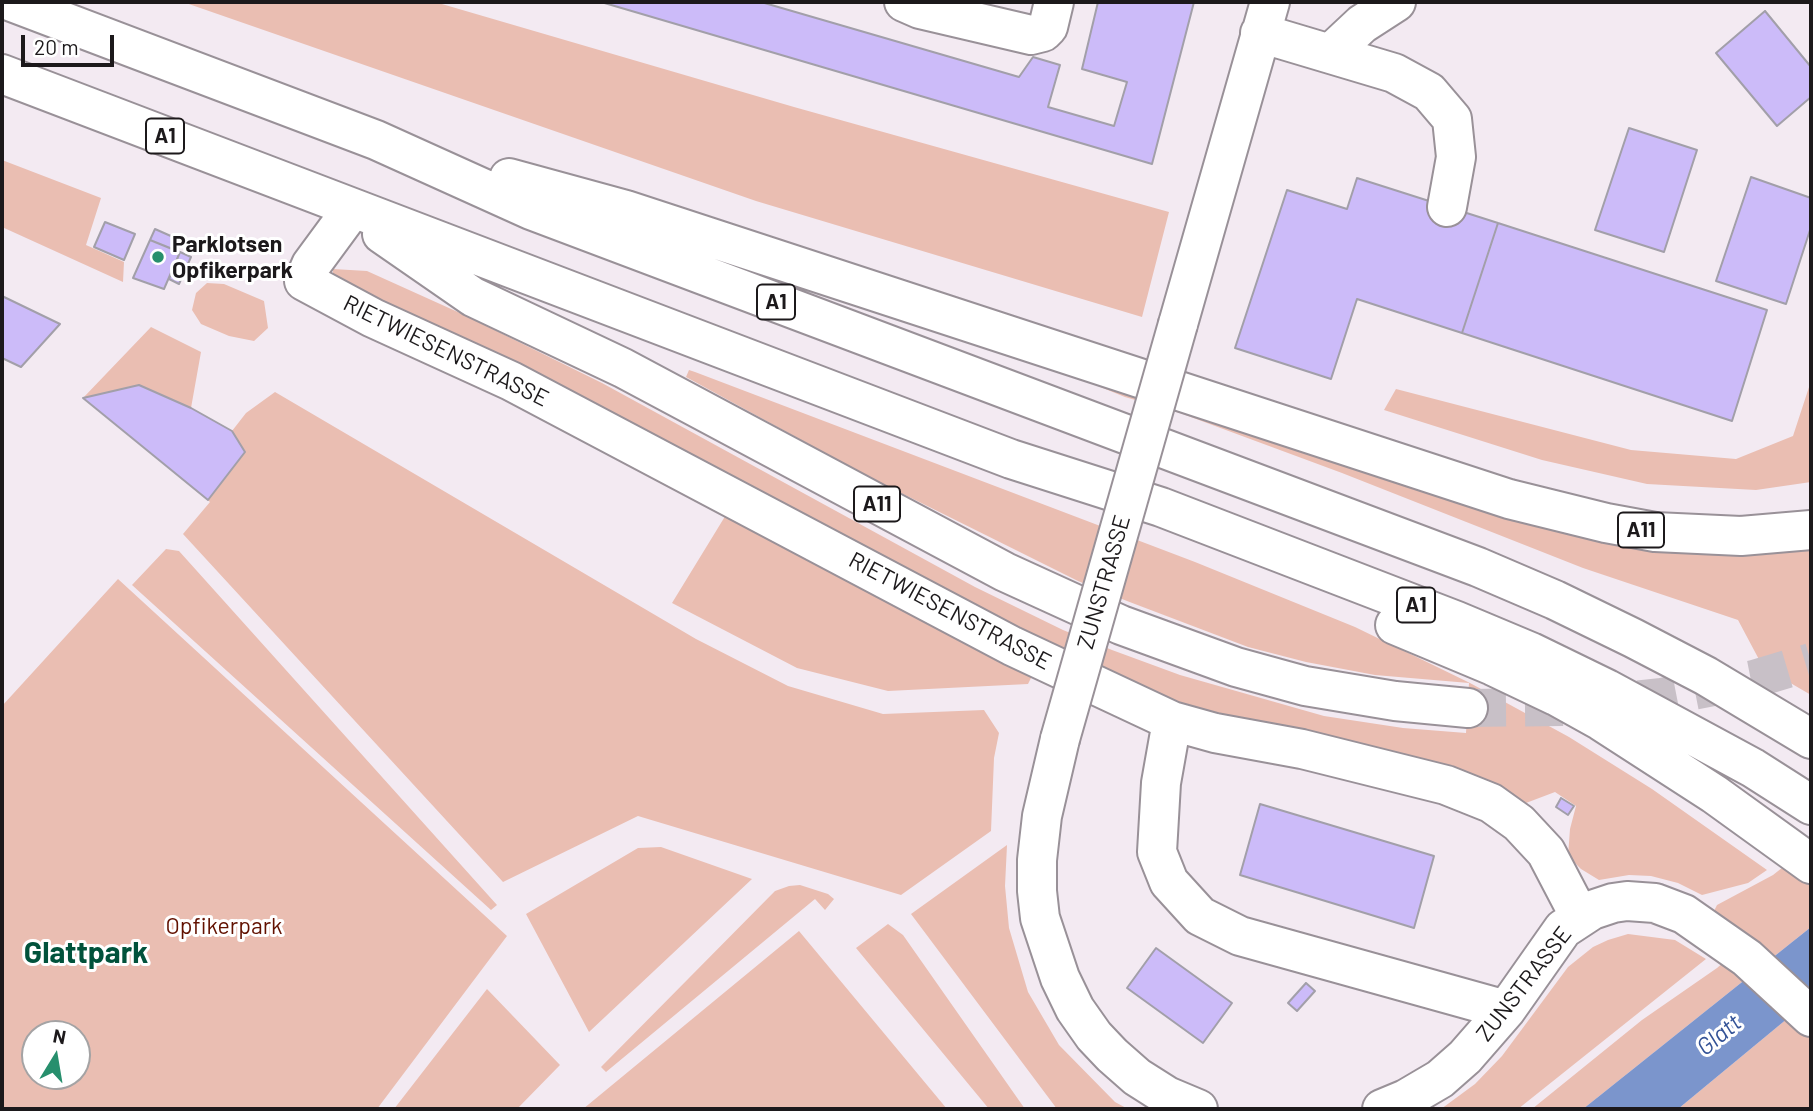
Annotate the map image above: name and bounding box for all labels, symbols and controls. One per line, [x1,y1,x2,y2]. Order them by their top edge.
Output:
scale bar [24,21,117,65]
text: 20 m [34,34,79,59]
road number: A1 [146,118,184,154]
place label: Parklotsen Opfikerpark [172,230,293,284]
marker: Parklotsen Opfikerpark [150,249,166,265]
road number: A1 [757,284,795,320]
street label: RIETWIESENSTRASSE [339,289,553,413]
road number: A11 [854,486,900,522]
street label: ZUNSTRASSE [1072,512,1136,652]
road number: A11 [1618,512,1664,548]
street label: RIETWIESENSTRASSE [844,546,1056,676]
road number: A1 [1397,588,1435,622]
park label: Opfikerpark [165,912,283,940]
street label: ZUNSTRASSE [1471,921,1577,1047]
district label: Glattpark [24,935,148,971]
water label: Glatt [1691,1008,1747,1062]
north arrow [21,1020,91,1090]
text: N [51,1023,68,1048]

